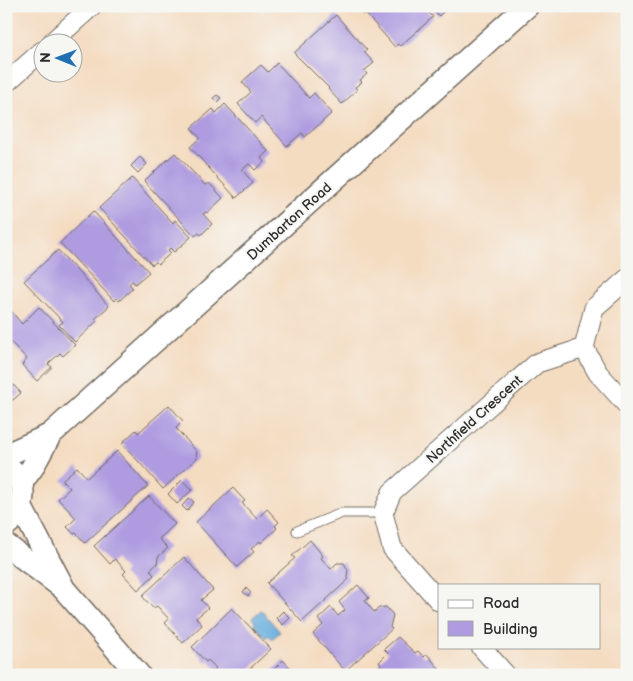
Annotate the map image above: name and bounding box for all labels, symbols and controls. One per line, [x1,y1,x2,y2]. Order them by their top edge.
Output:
north arrow [32,32,82,82]
text: N [37,52,54,63]
street label: Dumbarton Road [243,179,335,264]
street label: Northfield Crescent [423,371,526,467]
legend [438,584,600,648]
text: Road [483,594,519,613]
text: Building [483,620,538,639]

